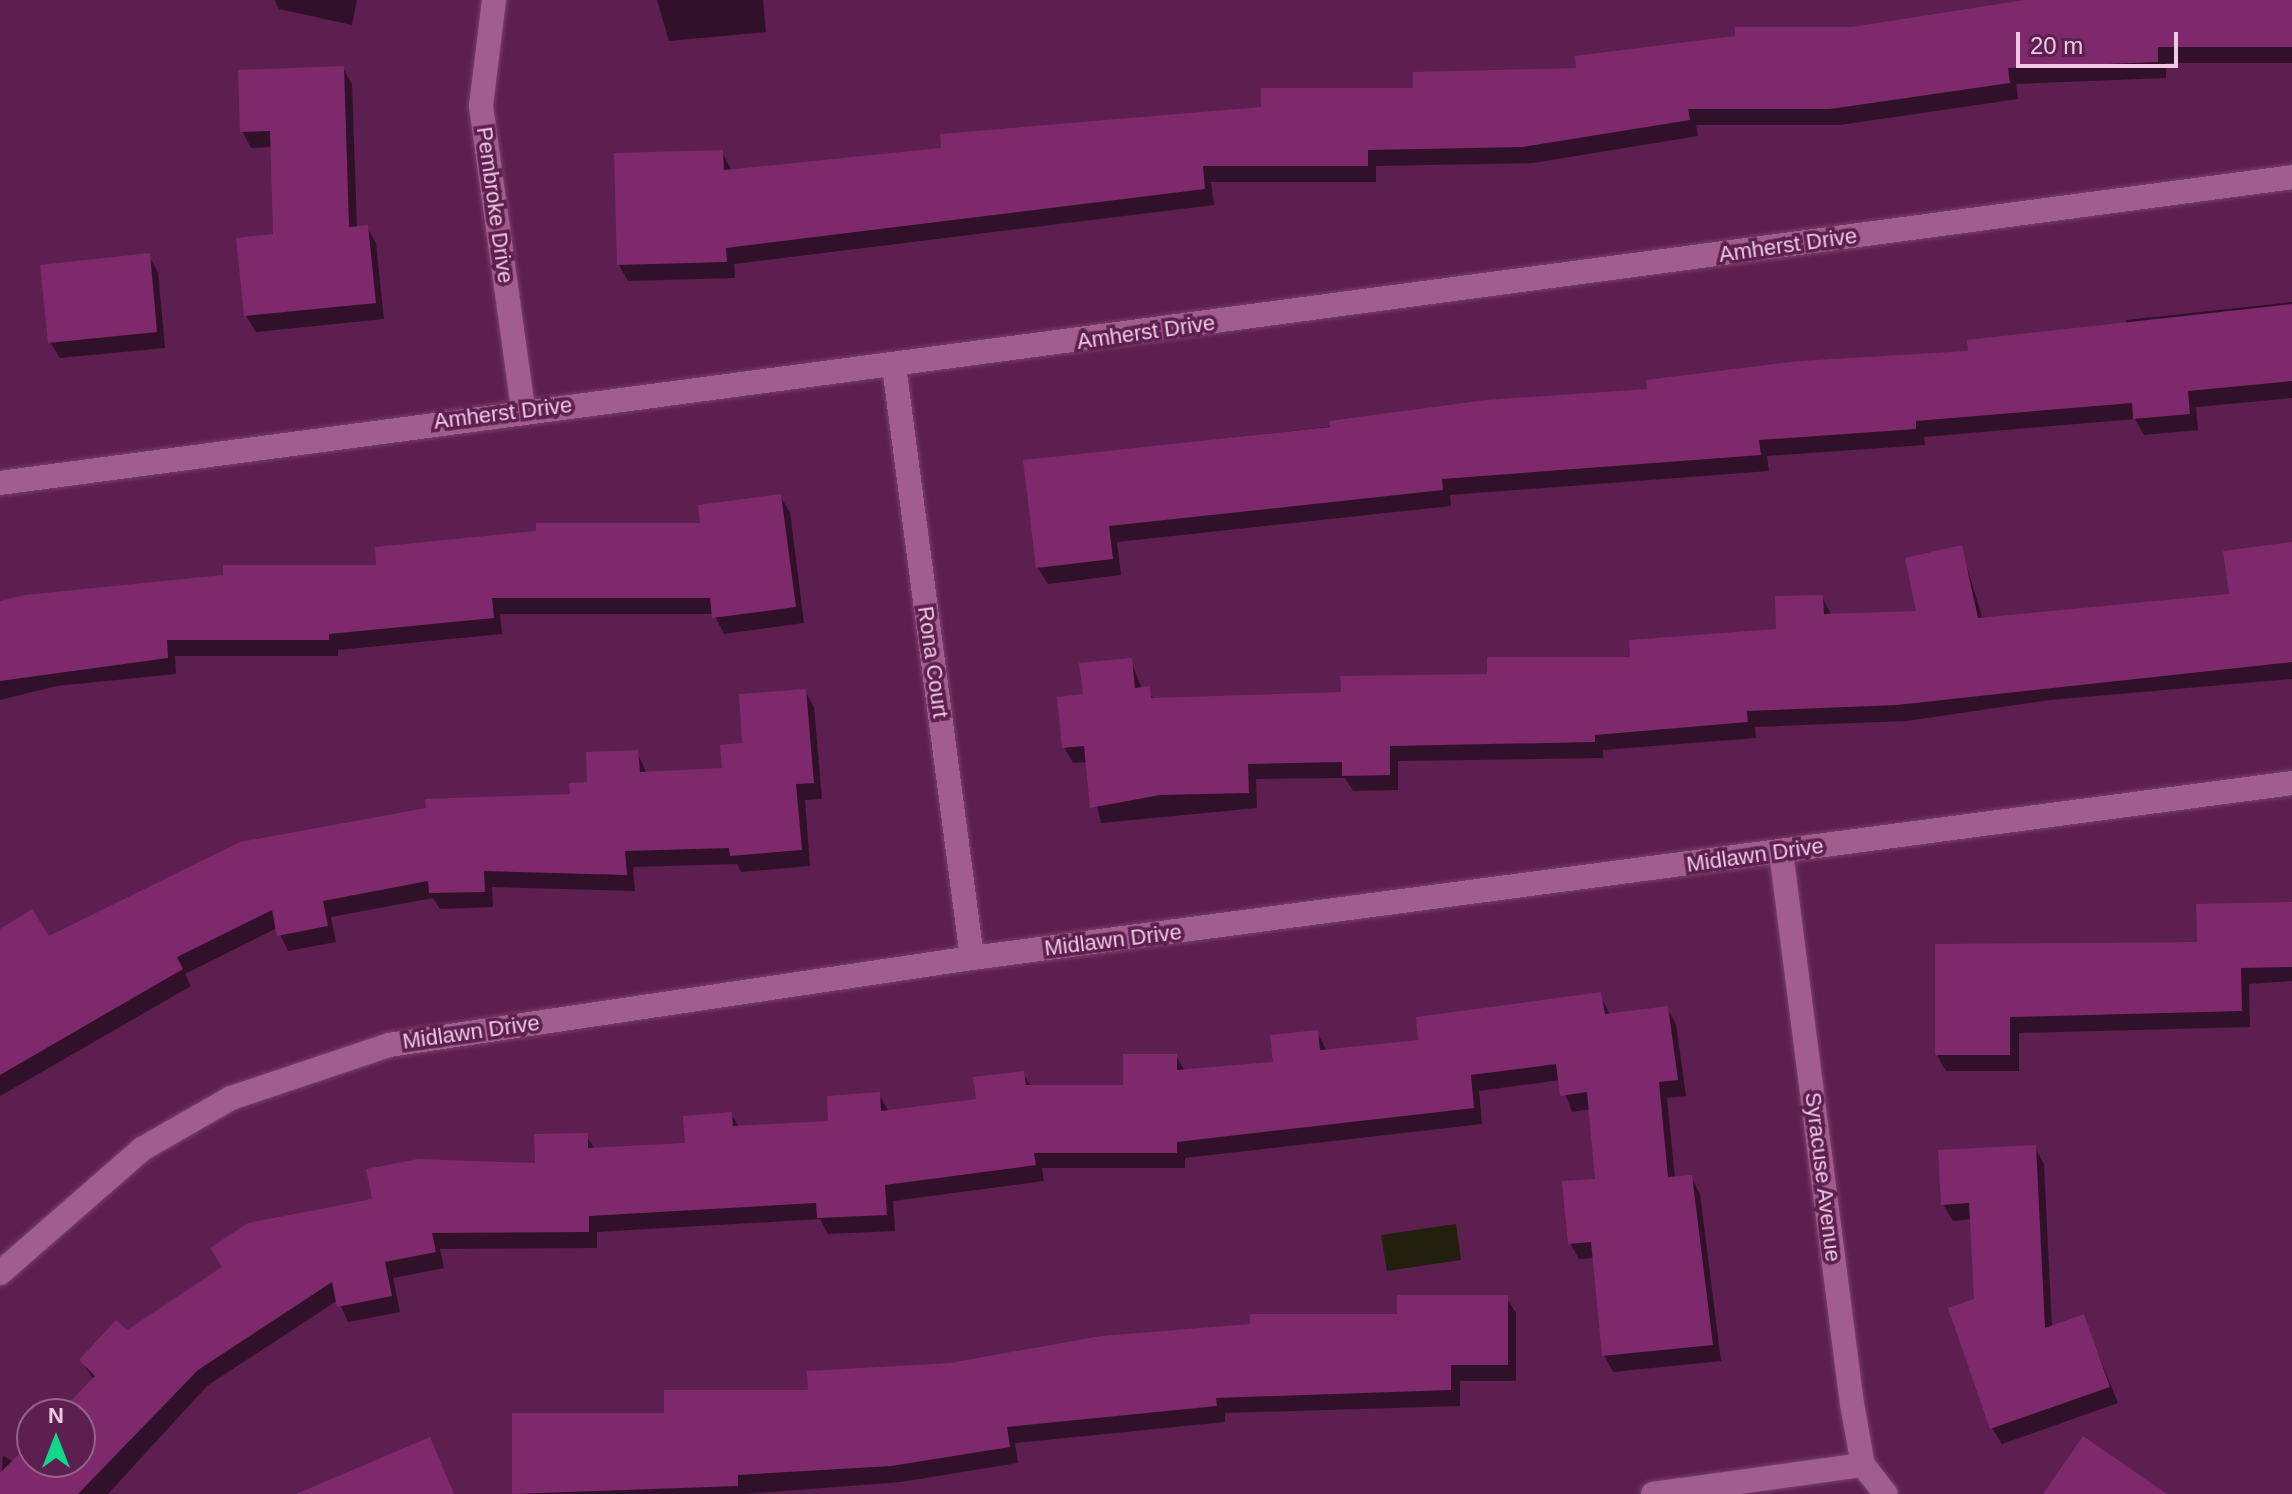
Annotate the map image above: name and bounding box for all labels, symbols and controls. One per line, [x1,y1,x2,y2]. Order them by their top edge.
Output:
scale bar [2020,16,2182,66]
text: 20 m [2030,32,2083,59]
street label: Pembroke Drive [471,125,519,285]
street label: Amherst Drive [1717,222,1859,268]
street label: Amherst Drive [1075,309,1217,355]
street label: Amherst Drive [432,391,574,435]
street label: Rona Court [912,604,954,720]
street label: Midlawn Drive [1685,832,1825,878]
street label: Midlawn Drive [1043,918,1183,962]
street label: Midlawn Drive [401,1009,541,1055]
street label: Syracuse Avenue [1799,1090,1847,1264]
north arrow [16,1398,96,1478]
text: N [48,1403,64,1428]

